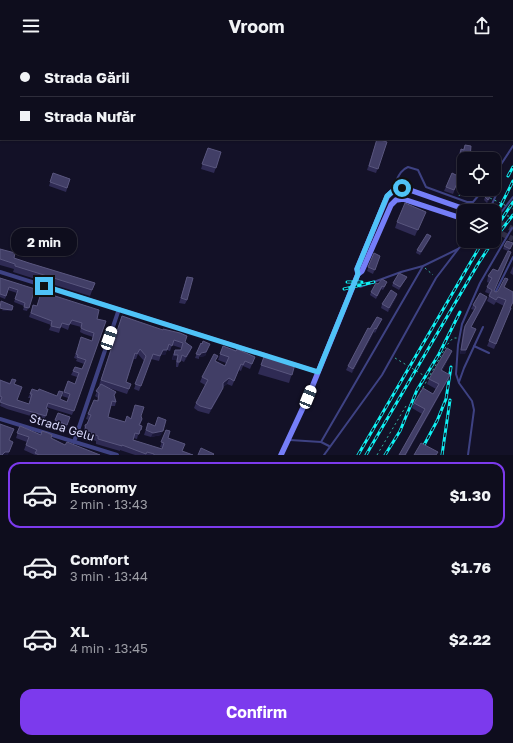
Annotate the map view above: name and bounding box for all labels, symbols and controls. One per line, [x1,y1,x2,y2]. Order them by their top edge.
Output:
icon: menu [20,15,42,37]
text: Vroom [228,15,285,37]
icon: share [471,15,493,37]
text: Strada Gării [44,68,130,86]
text: Strada Nufăr [44,107,136,125]
map controls [457,152,501,248]
button: locate [457,152,501,196]
route start [393,179,411,197]
button: layers [457,204,501,248]
callout: 2 min [11,228,77,256]
text: 2 min [27,234,61,250]
route end [35,277,53,295]
car [99,325,119,351]
car [298,384,318,410]
street label: Strada Gelu [28,410,96,444]
icon: car [22,477,58,513]
text: Economy [70,478,137,496]
text: $1.30 [450,486,491,504]
text: 2 min · 13:43 [70,496,148,512]
icon: car [22,549,58,585]
text: Comfort [70,550,129,568]
text: $1.76 [451,558,491,576]
text: 3 min · 13:44 [70,568,148,584]
icon: car [22,621,58,657]
text: XL [70,622,89,640]
text: $2.22 [449,630,491,648]
text: 4 min · 13:45 [70,640,148,656]
button: Confirm [20,689,493,735]

